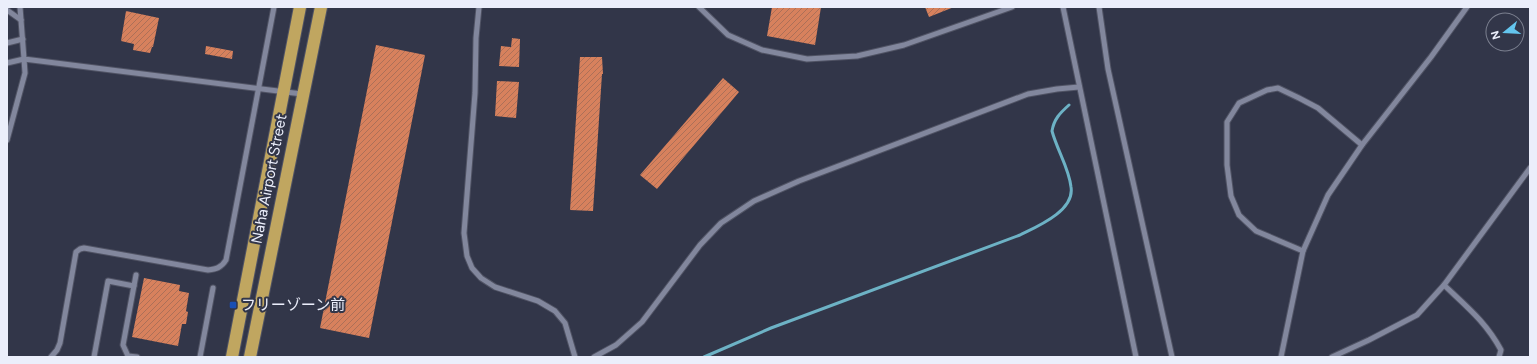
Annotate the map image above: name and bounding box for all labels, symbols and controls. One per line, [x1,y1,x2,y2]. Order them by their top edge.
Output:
north arrow [1485,12,1525,52]
text: N [1488,29,1503,41]
street label: Naha Airport Street [248,112,290,245]
place label: フリーゾーン前 [241,296,345,314]
marker: フリーゾーン前 [228,300,238,310]

